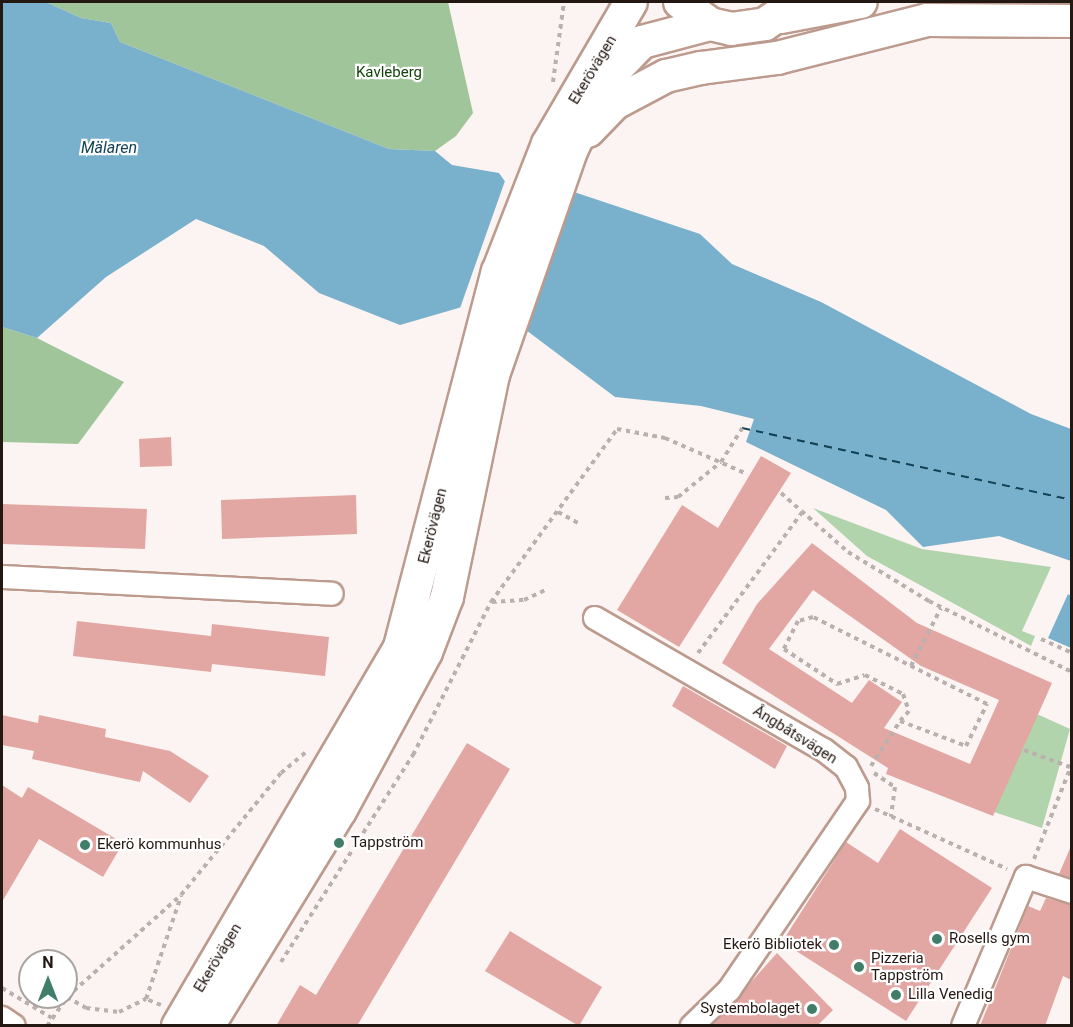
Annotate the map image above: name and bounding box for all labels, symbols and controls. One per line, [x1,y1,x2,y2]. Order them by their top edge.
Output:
street label: Ekerövägen [565,32,621,108]
park label: Kavleberg [356,64,422,82]
water label: Mälaren [81,138,137,158]
street label: Ekerövägen [415,486,451,566]
street label: Ångbåtsvägen [750,702,840,768]
place label: Tappström [351,834,423,852]
place label: Ekerö kommunhus [97,836,221,854]
marker: Tappström [332,836,346,850]
marker: Ekerö kommunhus [78,838,92,852]
street label: Ekerövägen [190,920,246,996]
place label: Rosells gym [949,930,1030,948]
marker: Rosells gym [930,932,944,946]
place label: Ekerö Bibliotek [723,936,822,954]
marker: Ekerö Bibliotek [827,938,841,952]
north arrow [18,949,78,1009]
place label: Pizzeria Tappström [871,949,943,984]
text: N [42,953,54,972]
marker: Pizzeria Tappström [852,960,866,974]
place label: Lilla Venedig [908,986,993,1004]
marker: Lilla Venedig [889,988,903,1002]
place label: Systembolaget [700,1000,800,1018]
marker: Systembolaget [805,1002,819,1016]

